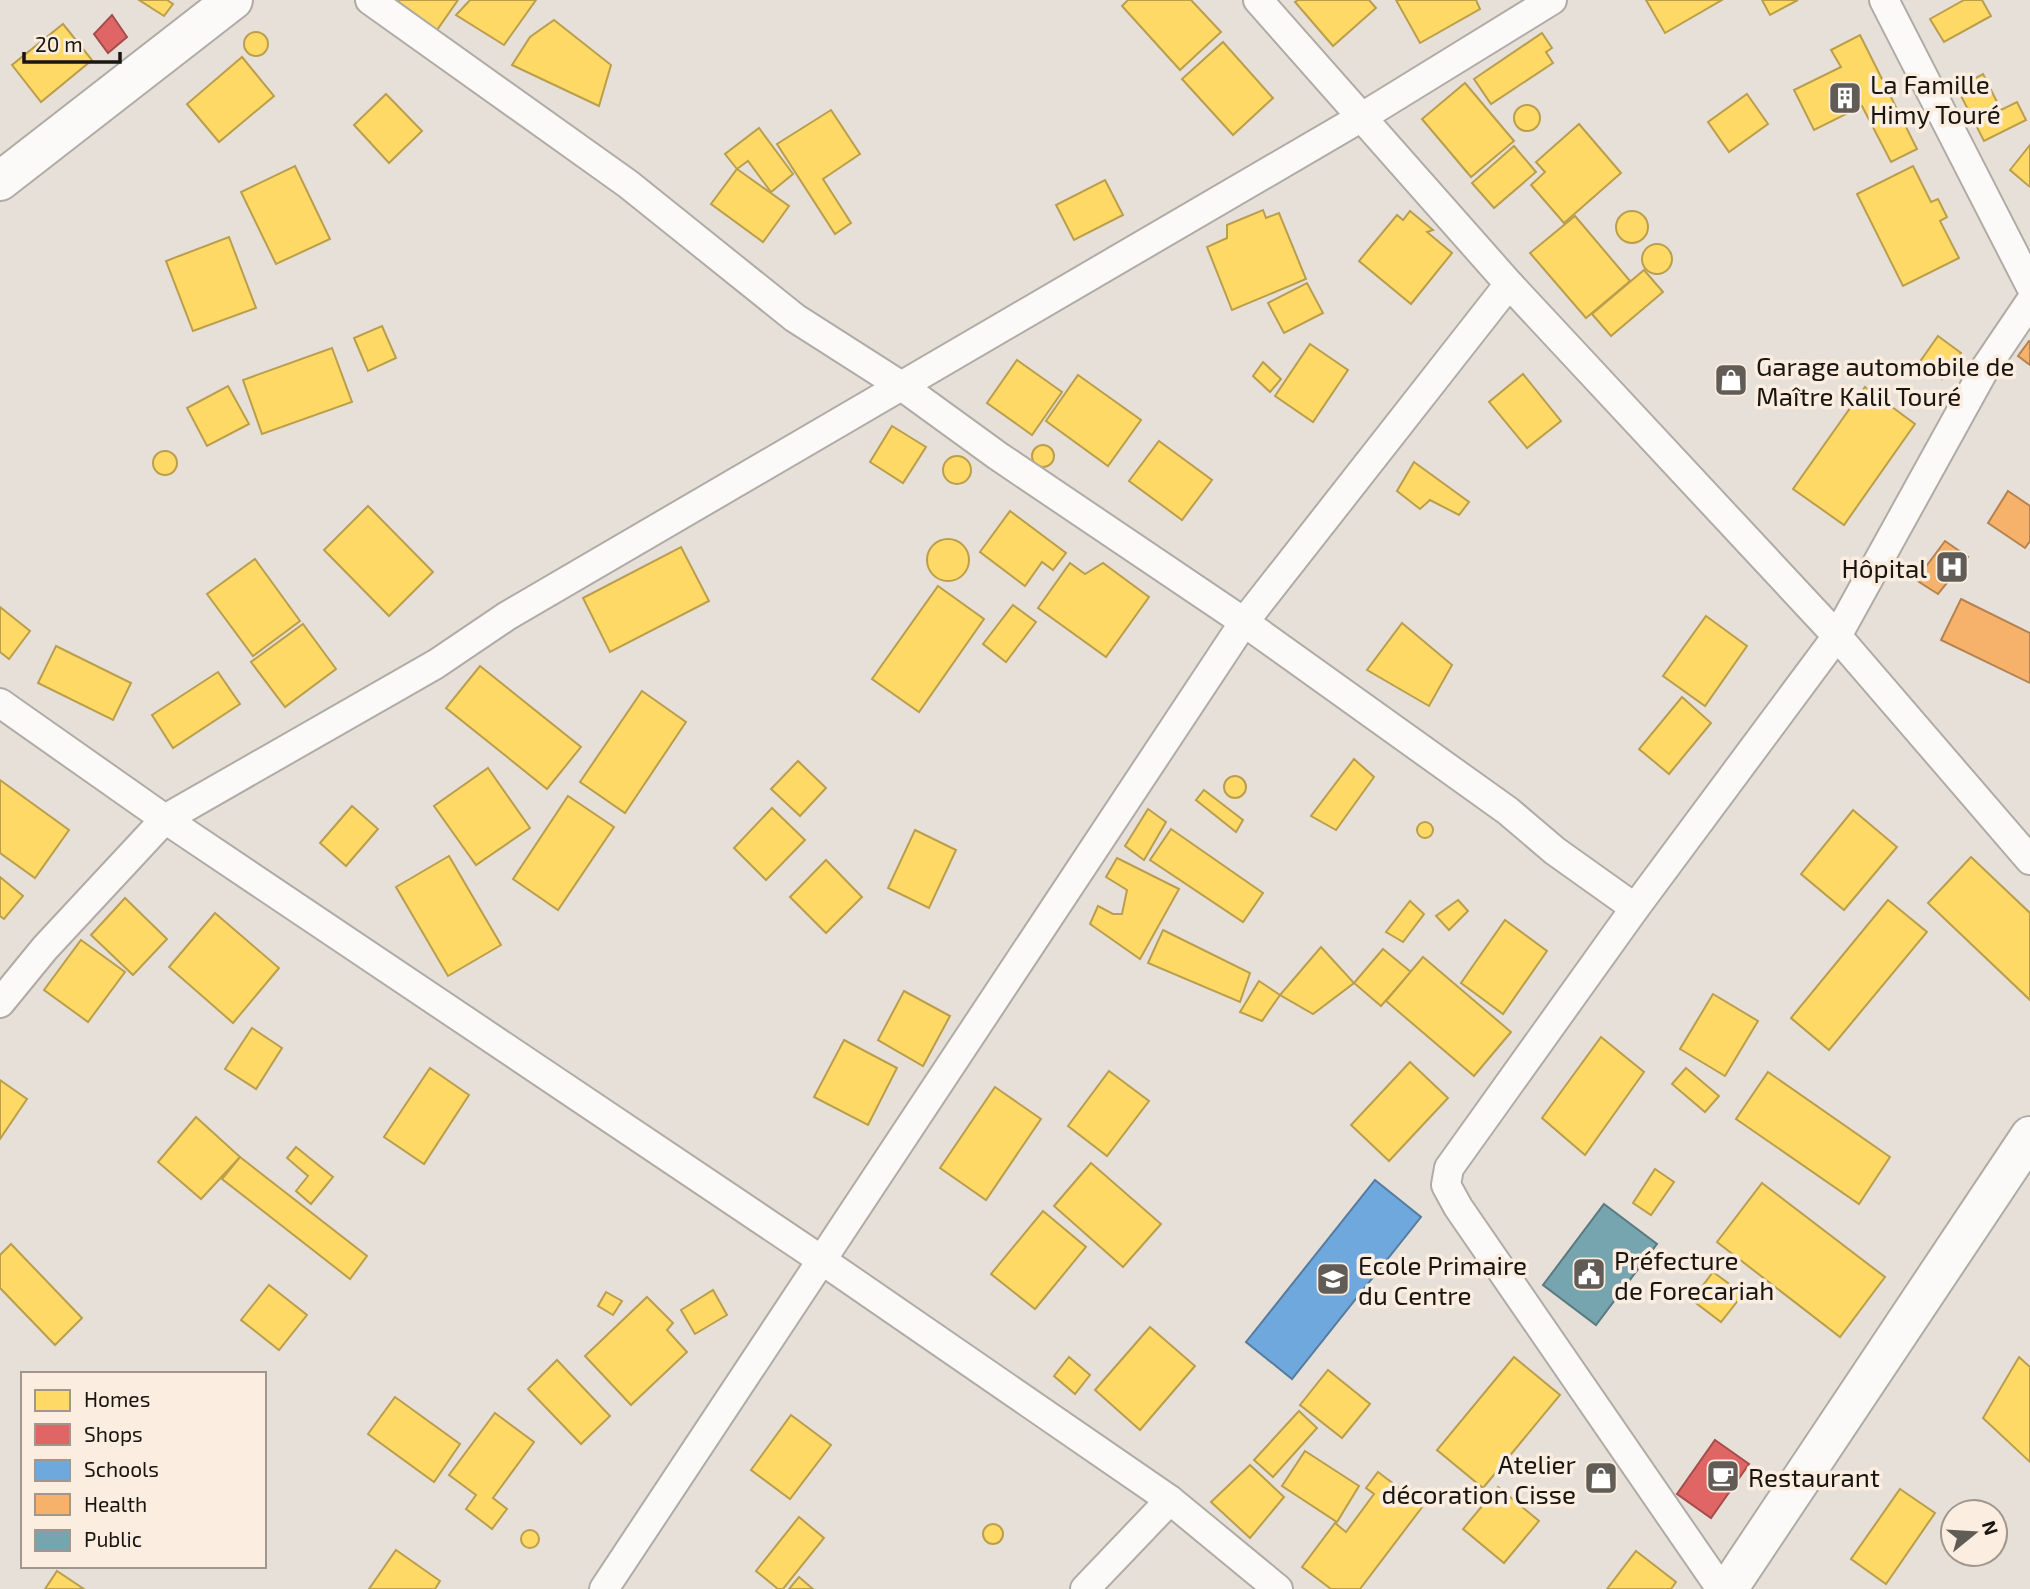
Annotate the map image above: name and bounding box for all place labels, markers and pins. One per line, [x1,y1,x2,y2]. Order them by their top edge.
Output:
place label: La Famille Himy Touré [1870,68,2001,129]
building icon: La Famille Himy Touré [1826,79,1864,117]
place label: Garage automobile de Maître Kalil Touré [1756,350,2014,411]
shop icon: Garage automobile de Maître Kalil Touré [1712,361,1750,399]
hospital icon: Hôpital [1933,548,1971,586]
place label: Hôpital [1841,552,1927,583]
place label: Préfecture de Forecariah [1614,1244,1774,1305]
place label: Ecole Primaire du Centre [1358,1249,1527,1310]
public building icon: Préfecture de Forecariah [1570,1255,1608,1293]
school or university icon: Ecole Primaire du Centre [1314,1260,1352,1298]
place label: Atelier décoration Cisse [1381,1448,1576,1509]
cafe icon: Restaurant [1704,1457,1742,1495]
shop icon: Atelier décoration Cisse [1582,1459,1620,1497]
place label: Restaurant [1748,1461,1880,1492]

